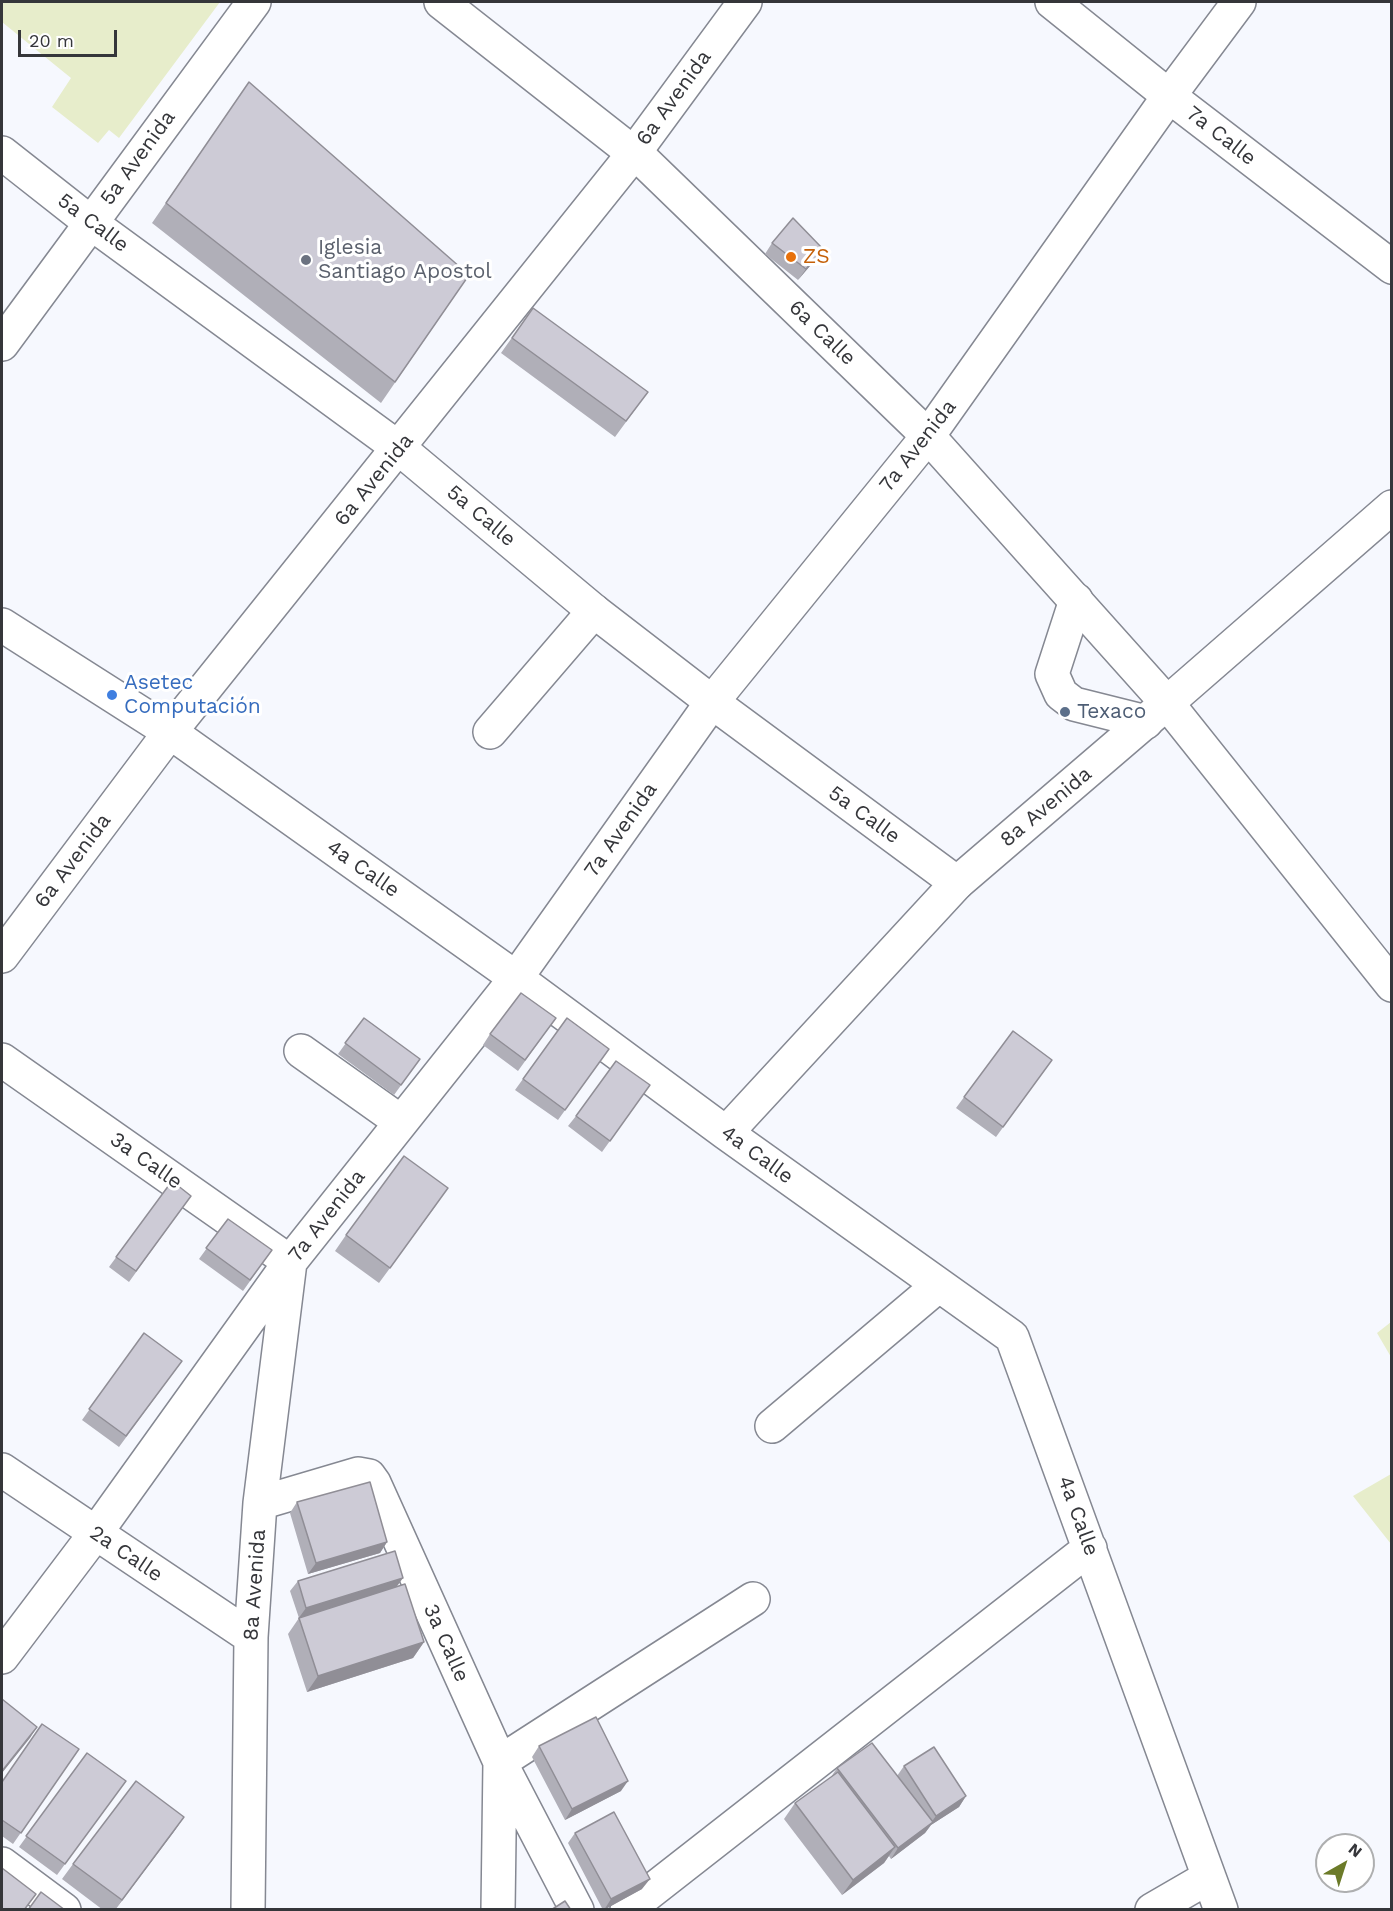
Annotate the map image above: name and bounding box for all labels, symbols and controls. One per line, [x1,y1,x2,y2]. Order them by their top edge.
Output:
scale bar [21,18,120,56]
text: 20 m [29,30,74,51]
street label: 6a Avenida [631,45,717,151]
street label: 7a Calle [1181,101,1261,171]
street label: 5a Avenida [95,106,181,210]
street label: 5a Calle [52,188,134,258]
place label: Iglesia Santiago Apostol [318,235,492,285]
place label: ZS [803,244,830,270]
marker: ZS [784,250,798,264]
marker: Iglesia Santiago Apostol [299,253,313,267]
street label: 6a Calle [783,295,861,371]
street label: 7a Avenida [874,395,962,497]
street label: 6a Avenida [329,429,419,531]
street label: 5a Calle [441,480,521,552]
place label: Asetec Computación [124,670,261,720]
marker: Asetec Computación [105,688,119,702]
place label: Texaco [1077,699,1146,725]
marker: Texaco [1058,705,1072,719]
street label: 8a Avenida [995,761,1097,853]
street label: 7a Avenida [579,778,663,882]
street label: 5a Calle [823,781,905,849]
street label: 6a Avenida [29,809,117,913]
street label: 4a Calle [322,835,404,903]
street label: 4a Calle [716,1120,798,1190]
street label: 3a Calle [105,1127,187,1195]
street label: 7a Avenida [283,1165,371,1267]
street label: 4a Calle [1052,1473,1104,1559]
street label: 2a Calle [85,1520,167,1588]
street label: 8a Avenida [239,1528,271,1642]
street label: 3a Calle [418,1600,474,1686]
north arrow [1315,1833,1375,1893]
text: N [1345,1839,1366,1861]

